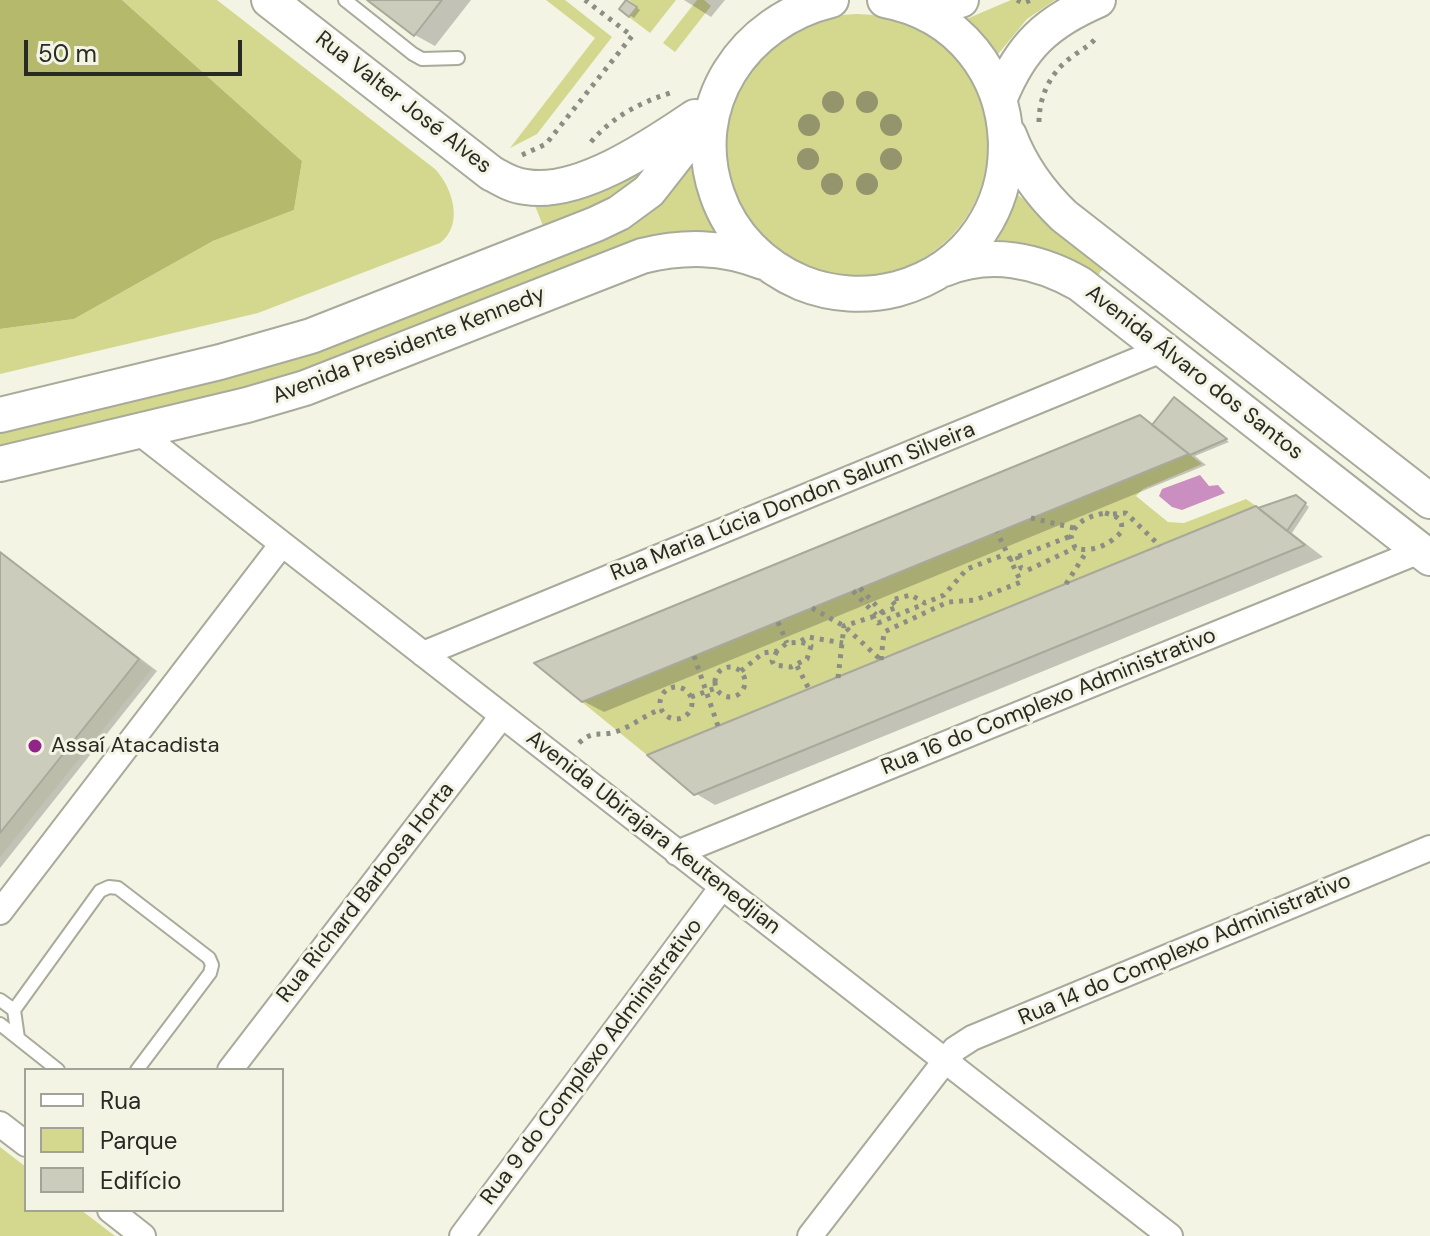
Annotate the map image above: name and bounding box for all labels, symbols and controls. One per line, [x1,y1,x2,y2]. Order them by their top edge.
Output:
scale bar [28,24,246,74]
street label: Rua Valter José Alves [310,26,496,180]
text: 50 m [38,38,97,69]
street label: Avenida Álvaro dos Santos [1080,280,1308,466]
street label: Avenida Presidente Kennedy [269,282,549,410]
street label: Rua Maria Lúcia Dondon Salum Silveira [607,417,979,587]
street label: Rua 16 do Complexo Administrativo [878,623,1220,781]
street label: Avenida Ubirajara Keutenedjian [521,725,785,941]
place label: Assaí Atacadista [51,733,219,759]
marker: Assaí Atacadista [26,737,44,755]
street label: Rua Richard Barbosa Horta [272,778,460,1008]
street label: Rua 14 do Complexo Administrativo [1015,868,1355,1032]
street label: Rua 9 do Complexo Administrativo [476,914,708,1210]
legend [24,1068,284,1212]
text: Rua [100,1085,141,1116]
text: Parque [100,1125,177,1156]
text: Edifício [100,1165,182,1196]

